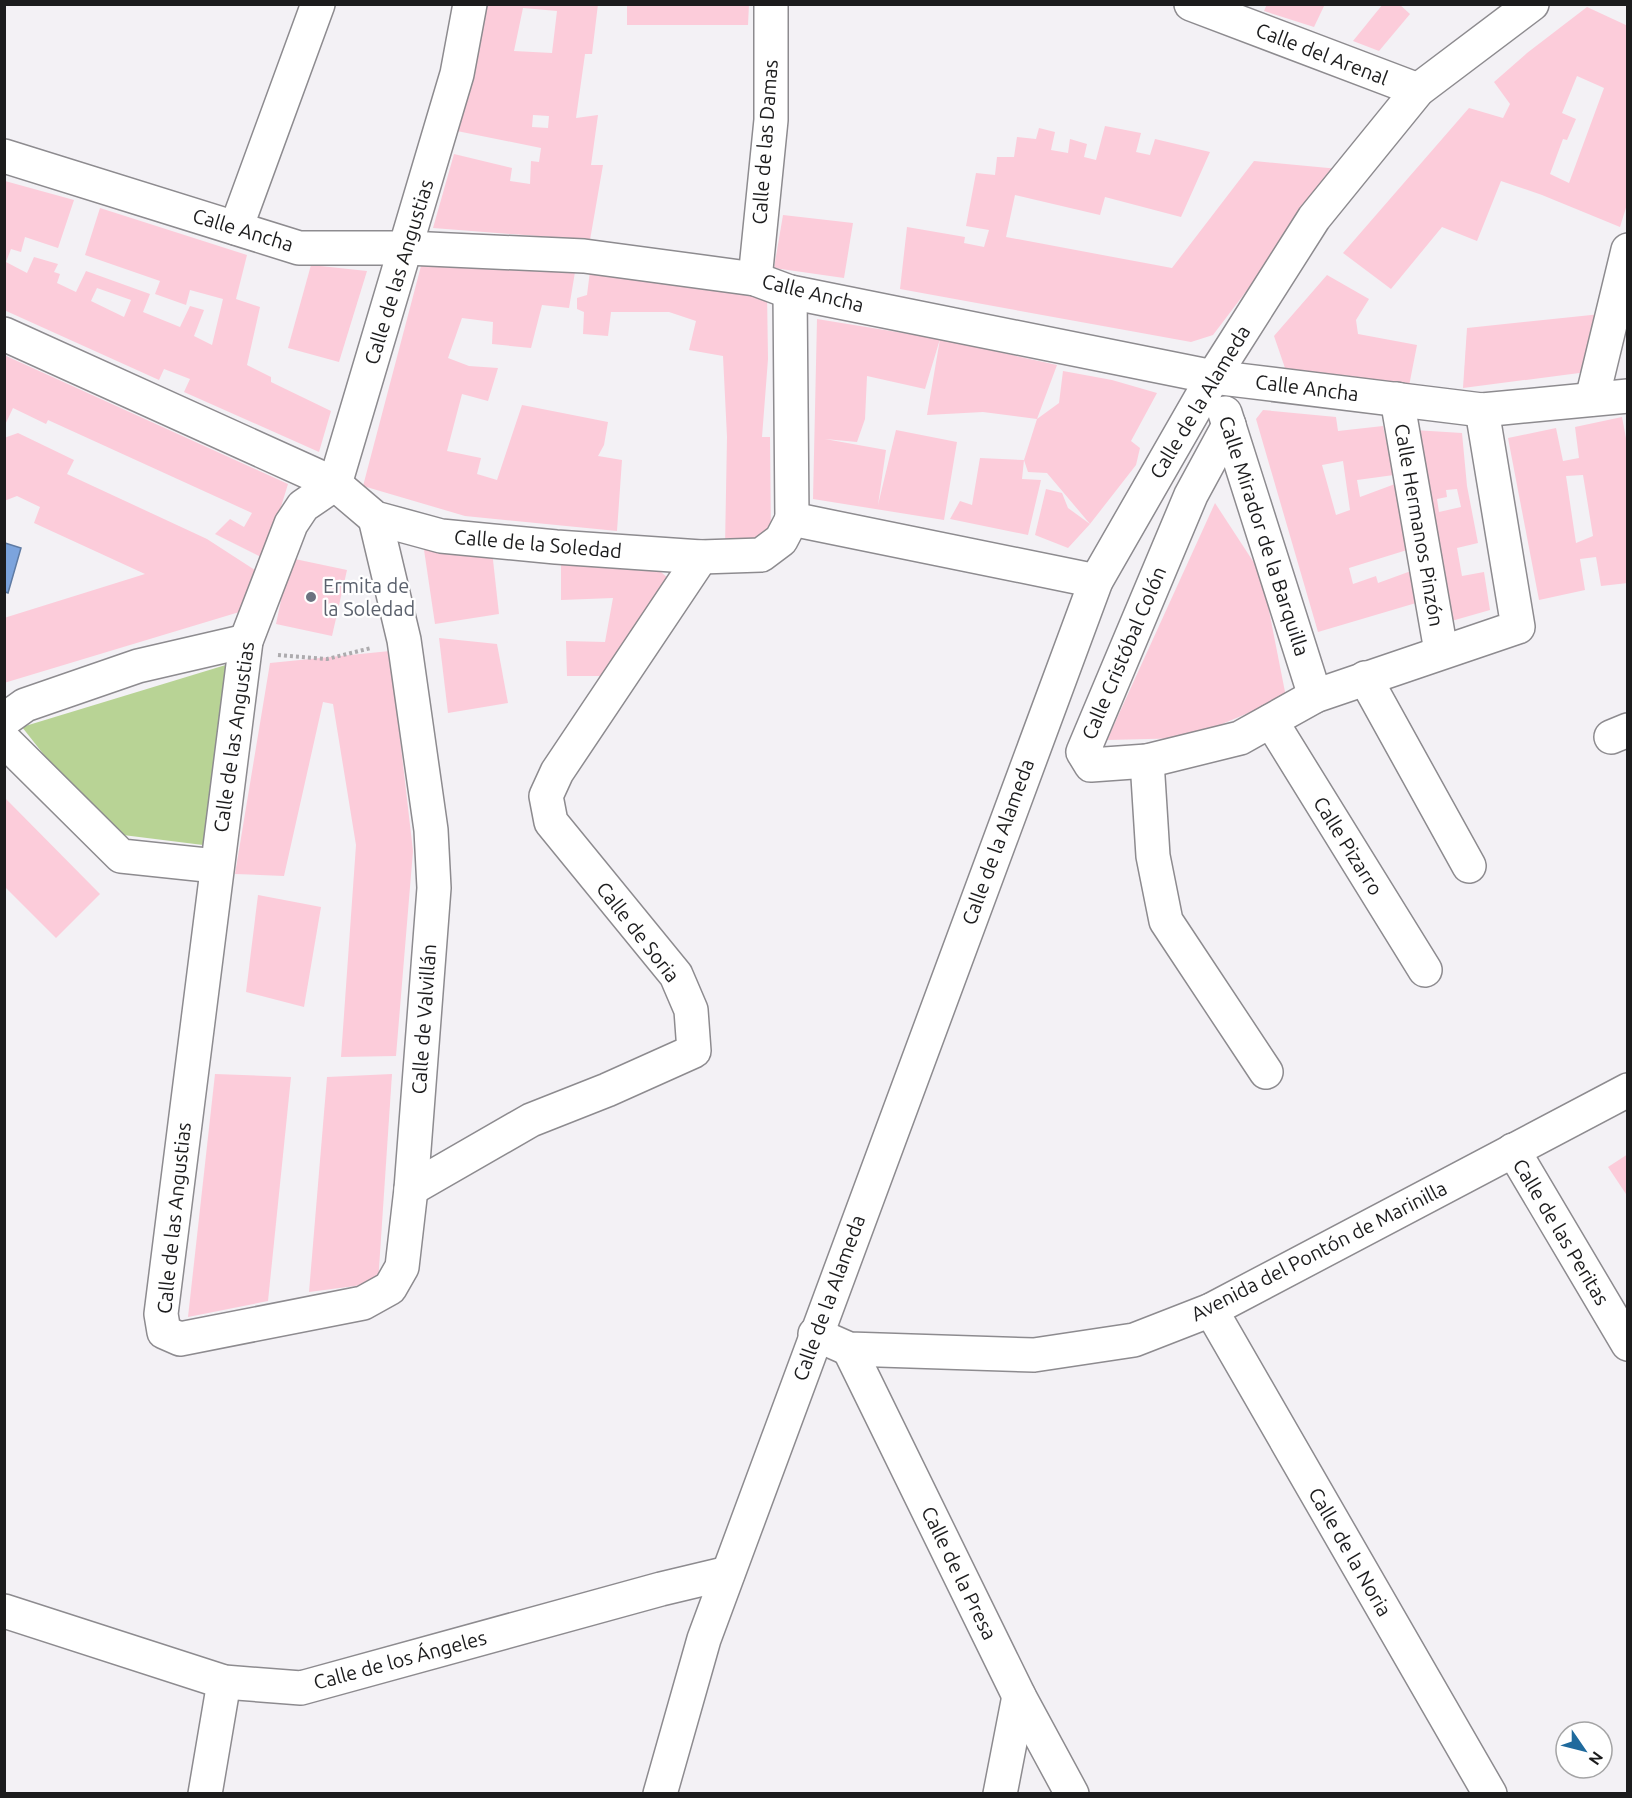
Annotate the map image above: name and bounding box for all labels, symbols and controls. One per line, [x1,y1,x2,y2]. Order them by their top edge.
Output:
street label: Calle del Arenal [1253,18,1392,89]
street label: Calle de las Damas [747,59,782,225]
street label: Calle de las Angustias [359,176,438,367]
street label: Calle Ancha [190,203,296,256]
street label: Calle Ancha [760,269,866,316]
street label: Calle de la Alameda [1145,321,1254,483]
street label: Calle Ancha [1254,370,1360,405]
street label: Calle Mirador de la Barquilla [1215,413,1314,659]
street label: Calle Hermanos Pinzón [1390,422,1449,628]
street label: Calle de la Soledad [453,525,623,562]
street label: Calle Cristóbal Colón [1077,563,1170,743]
place label: Ermita de la Soledad [323,574,415,620]
marker: Ermita de la Soledad [304,590,318,604]
street label: Calle de las Angustias [209,640,258,834]
street label: Calle de la Alameda [957,756,1038,928]
street label: Calle Pizarro [1309,792,1388,899]
street label: Calle de Soria [592,877,685,986]
street label: Calle de Valvillán [407,943,440,1095]
street label: Calle de las Angustias [152,1121,195,1315]
street label: Calle de las Peritas [1509,1154,1614,1309]
street label: Avenida del Pontón de Marinilla [1187,1176,1450,1325]
street label: Calle de la Alameda [788,1212,869,1384]
street label: Calle de la Noria [1304,1483,1397,1620]
street label: Calle de la Presa [917,1502,1002,1643]
street label: Calle de los Ángeles [311,1625,489,1694]
north arrow [1554,1720,1614,1780]
text: N [1585,1749,1607,1769]

